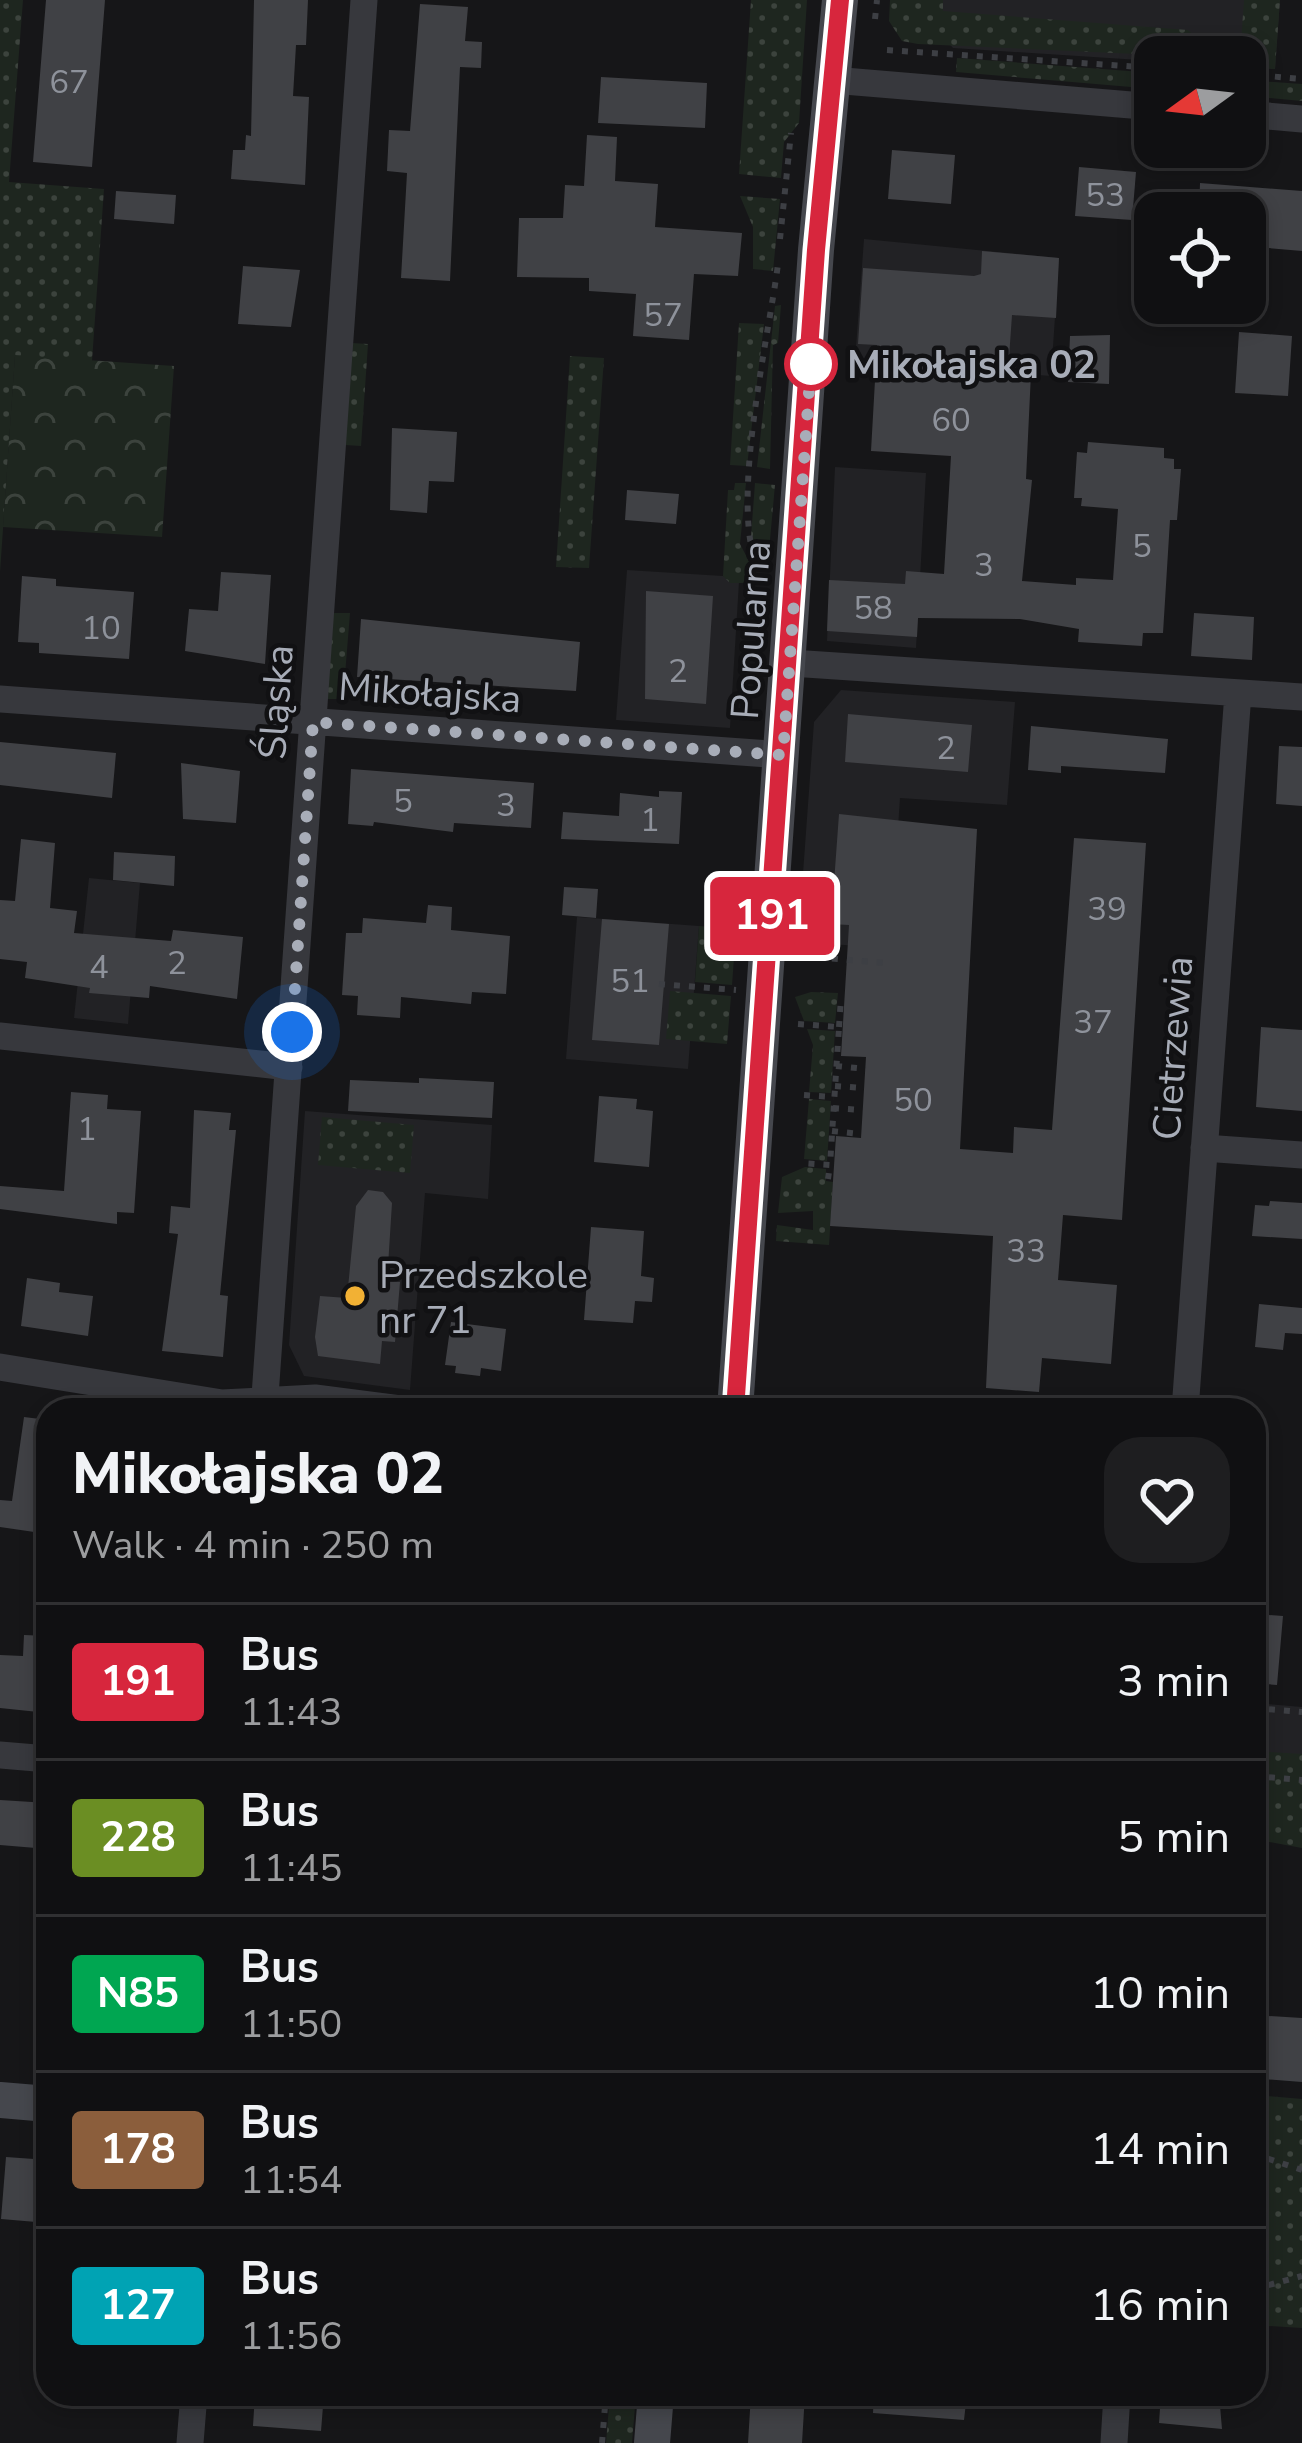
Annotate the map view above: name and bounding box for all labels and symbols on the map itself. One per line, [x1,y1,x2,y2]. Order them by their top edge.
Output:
north arrow [1134,36,1266,168]
house number: 67 [49,60,89,105]
house number: 53 [1085,173,1125,218]
house number: 57 [643,293,683,338]
marker: Mikołajska 02 [786,339,836,389]
place label: Mikołajska 02 [847,339,1096,392]
house number: 60 [931,398,971,443]
house number: 5 [1132,524,1152,569]
street label: Popularna [719,539,784,721]
house number: 3 [974,543,994,588]
house number: 58 [853,586,893,631]
house number: 10 [81,606,121,651]
street label: Śląska [246,643,307,761]
house number: 2 [668,649,688,694]
street label: Mikołajska [337,661,523,726]
house number: 2 [936,726,956,771]
house number: 5 [393,779,413,824]
house number: 3 [496,783,516,828]
house number: 1 [640,798,660,843]
line badge: 191 [703,877,841,955]
house number: 39 [1087,887,1127,932]
house number: 2 [167,941,187,986]
house number: 4 [89,945,109,990]
street label: Cietrzewia [1141,954,1206,1142]
house number: 51 [610,959,650,1004]
house number: 37 [1073,1000,1113,1045]
your location [262,1002,322,1062]
house number: 50 [893,1078,933,1123]
house number: 1 [77,1107,97,1152]
house number: 33 [1006,1229,1046,1274]
place label: Przedszkole nr 71 [379,1249,588,1347]
marker: Przedszkole nr 71 [342,1283,368,1309]

